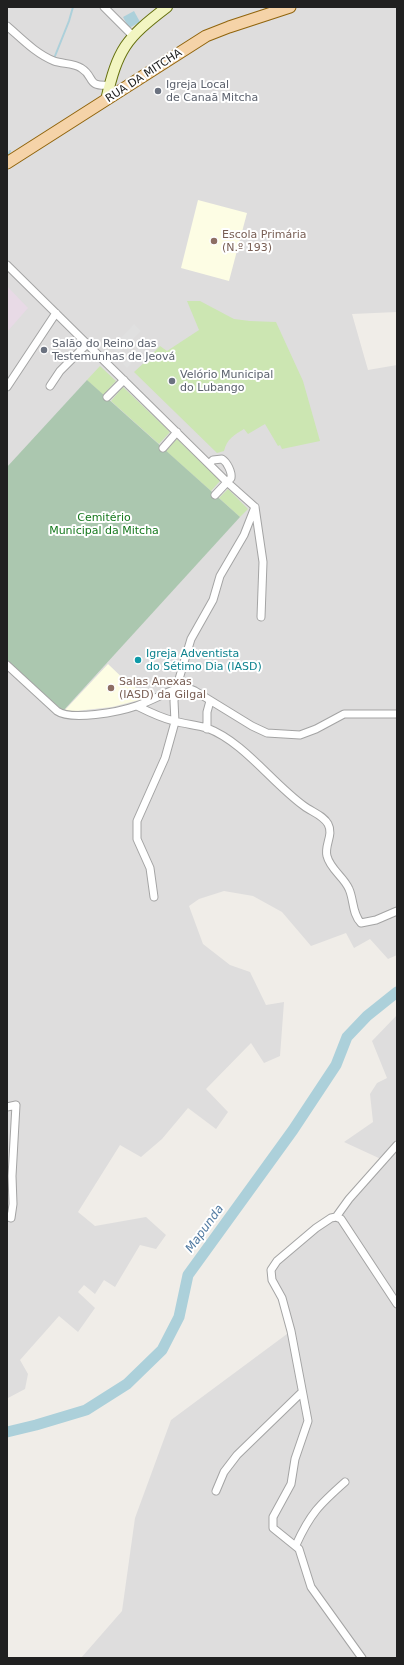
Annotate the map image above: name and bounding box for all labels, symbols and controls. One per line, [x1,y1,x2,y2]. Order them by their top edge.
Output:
street label: RUA DA MITCHA [103,46,185,106]
place label: Igreja Local de Canaã Mitcha [166,78,258,104]
marker: Igreja Local de Canaã Mitcha [153,86,163,96]
place label: Escola Primária (N.º 193) [222,228,307,254]
marker: Escola Primária (N.º 193) [209,236,219,246]
place label: Salão do Reino das Testemunhas de Jeová [52,337,175,363]
marker: Salão do Reino das Testemunhas de Jeová [39,345,49,355]
place label: Velório Municipal do Lubango [180,368,273,394]
marker: Velório Municipal do Lubango [167,376,177,386]
park label: Cemitério Municipal da Mitcha [49,511,159,537]
place label: Igreja Adventista do Sétimo Dia (IASD) [146,647,262,673]
marker: Igreja Adventista do Sétimo Dia (IASD) [133,655,143,665]
place label: Salas Anexas (IASD) da Gilgal [119,675,206,701]
marker: Salas Anexas (IASD) da Gilgal [106,683,116,693]
water label: Mapunda [183,1202,227,1256]

